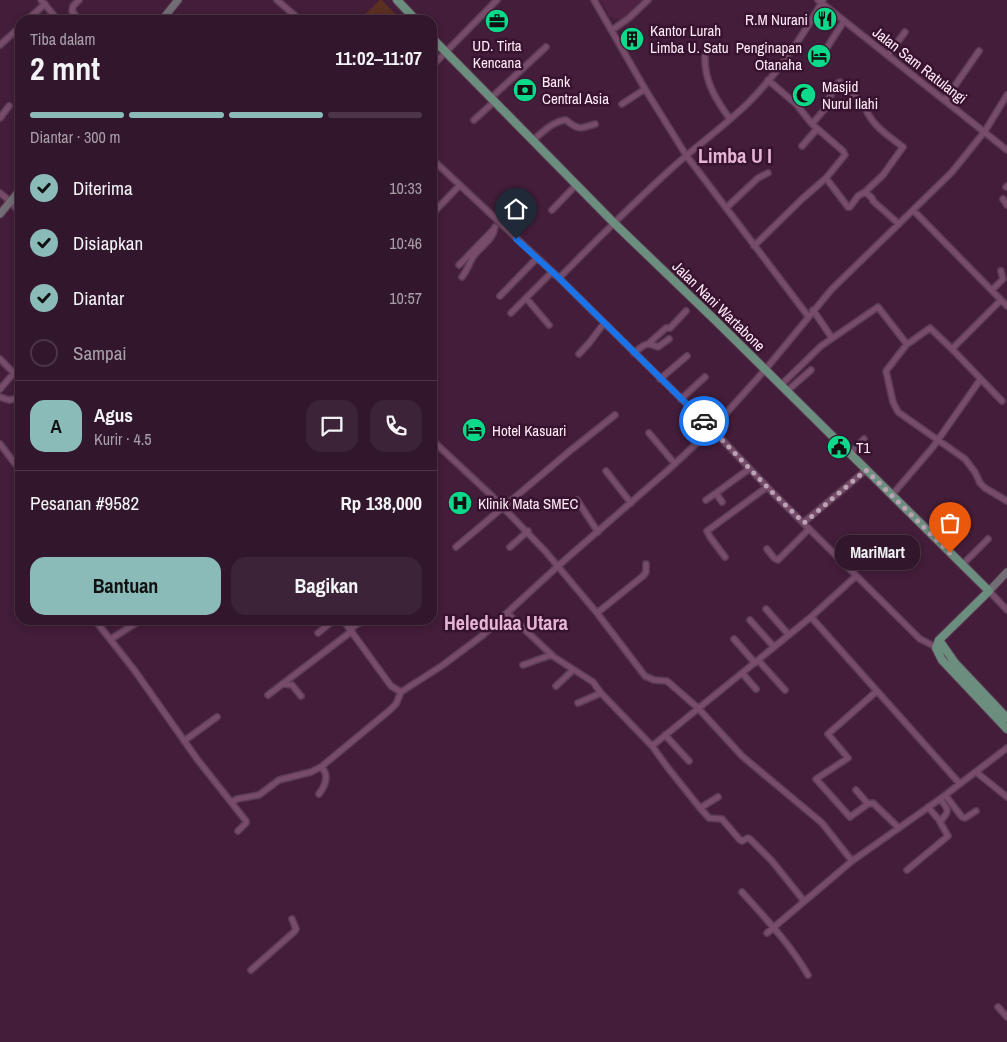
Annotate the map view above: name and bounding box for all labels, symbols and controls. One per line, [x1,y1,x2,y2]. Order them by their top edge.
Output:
restaurant icon: R.M Nurani [812,6,838,32]
office icon: UD. Tirta Kencana [484,8,510,34]
place label: R.M Nurani [745,9,808,30]
place label: Kantor Lurah Limba U. Satu [650,20,729,58]
street label: Jalan Sam Ratulangi [869,22,971,108]
building icon: Kantor Lurah Limba U. Satu [619,26,645,52]
text: Tiba dalam [30,28,95,50]
place label: UD. Tirta Kencana [472,35,522,73]
place label: Penginapan Otanaha [736,37,802,75]
hotel icon: Penginapan Otanaha [806,43,832,69]
text: 11:02–11:07 [335,45,422,71]
text: 2 mnt [30,47,100,90]
place label: Bank Central Asia [542,71,609,109]
place label: Masjid Nurul Ilahi [822,76,878,114]
bank icon: Bank Central Asia [512,77,538,103]
mosque icon: Masjid Nurul Ilahi [791,82,817,108]
text: Diantar · 300 m [30,126,120,148]
district label: Limba U I [698,142,772,169]
icon: check [30,174,58,202]
text: Diterima [73,175,133,201]
text: 10:33 [389,177,422,199]
pin [495,188,537,239]
icon: home [502,195,530,223]
icon: check [30,229,58,257]
text: Disiapkan [73,230,143,256]
text: 10:46 [389,232,422,254]
street label: Jalan Nani Wartabone [668,256,770,356]
icon: check [30,284,58,312]
text: Diantar [73,285,124,311]
text: 10:57 [389,287,422,309]
text: Sampai [73,340,127,366]
courier [679,396,729,446]
button: chat [306,400,358,452]
button: phone [370,400,422,452]
text: Agus [94,402,133,428]
icon: car [690,407,718,435]
text: A [50,413,62,439]
hotel icon: Hotel Kasuari [461,417,487,443]
place label: Hotel Kasuari [492,420,567,441]
text: Kurir · 4.5 [94,428,152,450]
public building icon: T1 [826,434,852,460]
place label: T1 [856,437,871,458]
text: Pesanan #9582 [30,490,139,516]
text: Rp 138,000 [341,490,422,516]
hospital icon: Klinik Mata SMEC [447,490,473,516]
place label: Klinik Mata SMEC [478,493,579,514]
pin [929,502,971,553]
icon: bag [936,509,964,537]
callout: MariMart [835,536,920,570]
text: MariMart [850,541,905,563]
button: Bantuan [30,557,221,615]
button: Bagikan [231,557,422,615]
district label: Heledulaa Utara [444,609,568,636]

